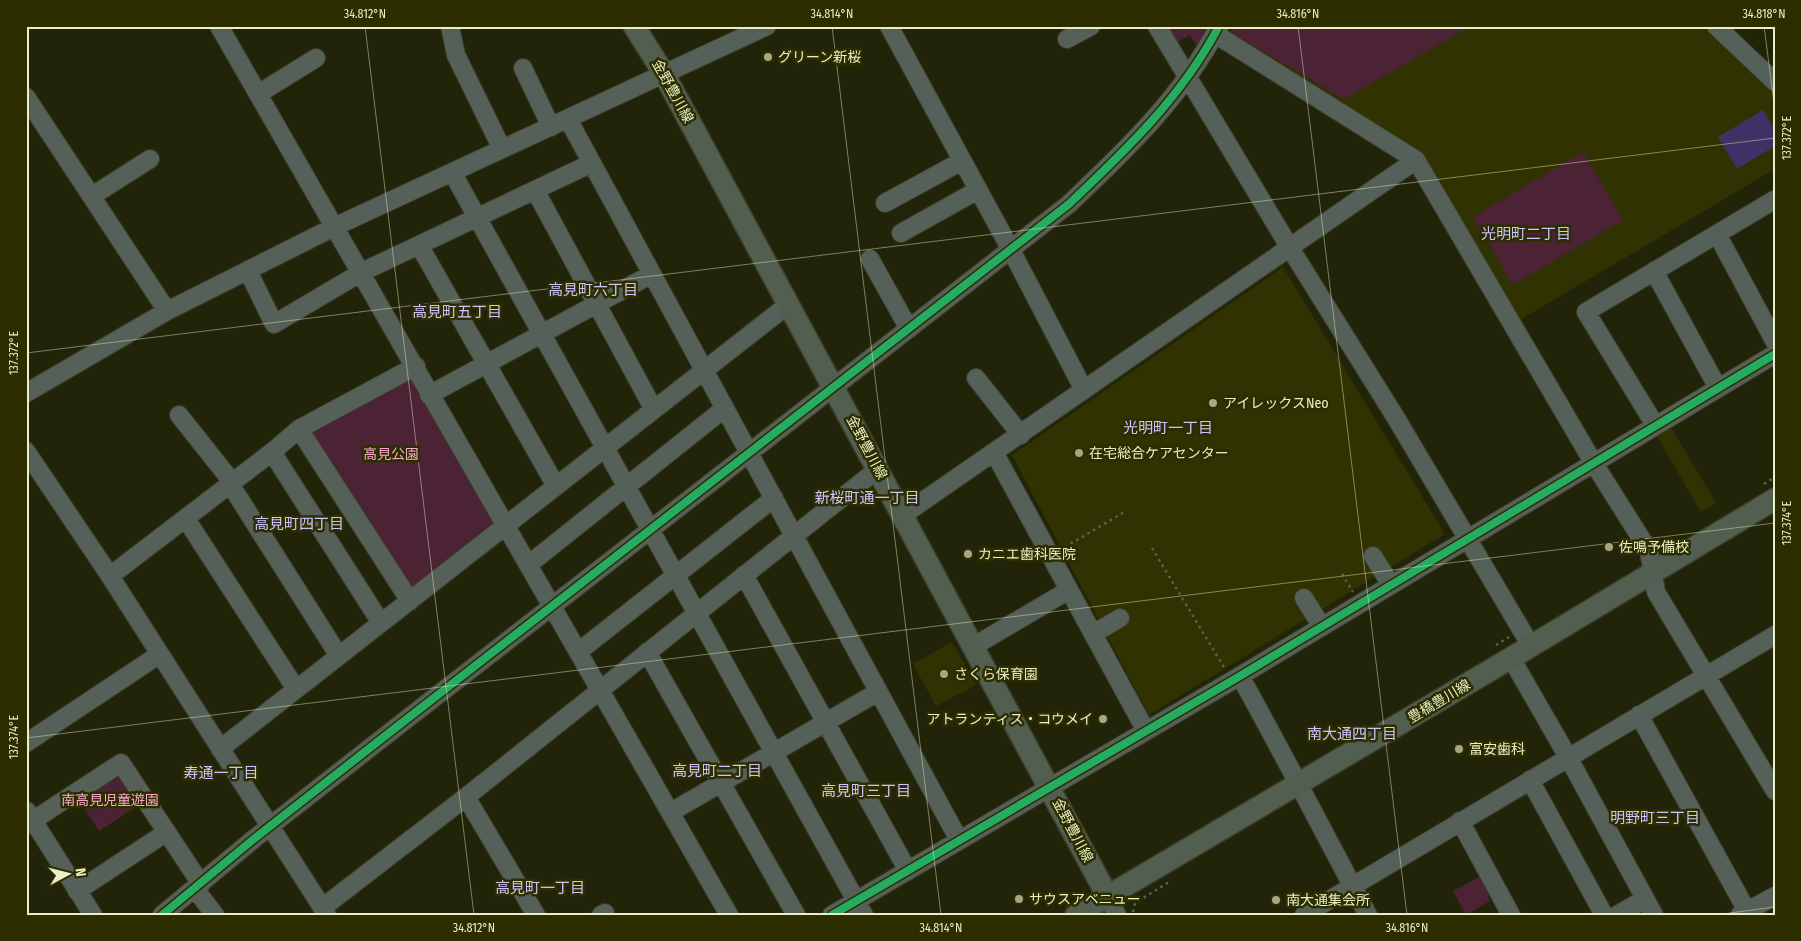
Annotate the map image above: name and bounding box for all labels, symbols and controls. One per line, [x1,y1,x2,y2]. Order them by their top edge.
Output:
text: 34.812°N [344,7,386,21]
text: 34.814°N [811,7,853,21]
text: 34.816°N [1277,7,1319,21]
text: 34.818°N [1743,7,1786,21]
place label: グリーン新桜 [778,49,861,66]
marker: グリーン新桜 [762,51,774,63]
street label: 金野豊川線 [648,57,697,126]
text: 137.372°E [1780,116,1794,160]
district label: 光明町二丁目 [1481,225,1571,243]
district label: 高見町六丁目 [548,281,638,299]
district label: 高見町五丁目 [412,303,502,321]
text: 137.372°E [7,331,21,375]
place label: アイレックスNeo [1223,395,1329,412]
marker: アイレックスNeo [1207,397,1219,409]
street label: 金野豊川線 [843,412,890,482]
district label: 光明町一丁目 [1123,419,1213,437]
place label: 在宅総合ケアセンター [1089,445,1229,462]
park label: 高見公園 [363,446,419,463]
marker: 在宅総合ケアセンター [1073,447,1085,459]
district label: 新桜町通一丁目 [814,489,920,507]
text: 137.374°E [1780,500,1794,545]
district label: 高見町四丁目 [254,515,344,533]
place label: 佐鳴予備校 [1619,539,1689,556]
marker: 佐鳴予備校 [1603,541,1615,553]
place label: カニエ歯科医院 [978,546,1076,563]
marker: カニエ歯科医院 [962,548,974,560]
place label: さくら保育園 [954,666,1038,683]
marker: さくら保育園 [938,668,950,680]
street label: 豊橋豊川線 [1405,676,1474,727]
place label: アトランティス・コウメイ [926,711,1093,728]
marker: アトランティス・コウメイ [1097,713,1109,725]
text: 137.374°E [7,714,21,759]
district label: 南大通四丁目 [1307,725,1397,743]
place label: 富安歯科 [1469,741,1525,758]
marker: 富安歯科 [1453,743,1465,755]
district label: 高見町二丁目 [672,762,762,780]
district label: 寿通一丁目 [183,764,259,782]
district label: 高見町三丁目 [821,782,911,800]
park label: 南高見児童遊園 [61,792,159,809]
street label: 金野豊川線 [1049,795,1096,865]
district label: 明野町三丁目 [1610,809,1700,827]
north arrow [42,848,92,898]
text: N [71,867,89,878]
district label: 高見町一丁目 [495,879,585,897]
place label: サウスアベニュー [1029,891,1141,908]
place label: 南大通集会所 [1286,892,1370,909]
marker: サウスアベニュー [1013,893,1025,905]
marker: 南大通集会所 [1270,894,1282,906]
text: 34.812°N [453,921,495,935]
text: 34.814°N [920,921,962,935]
text: 34.816°N [1386,921,1428,935]

